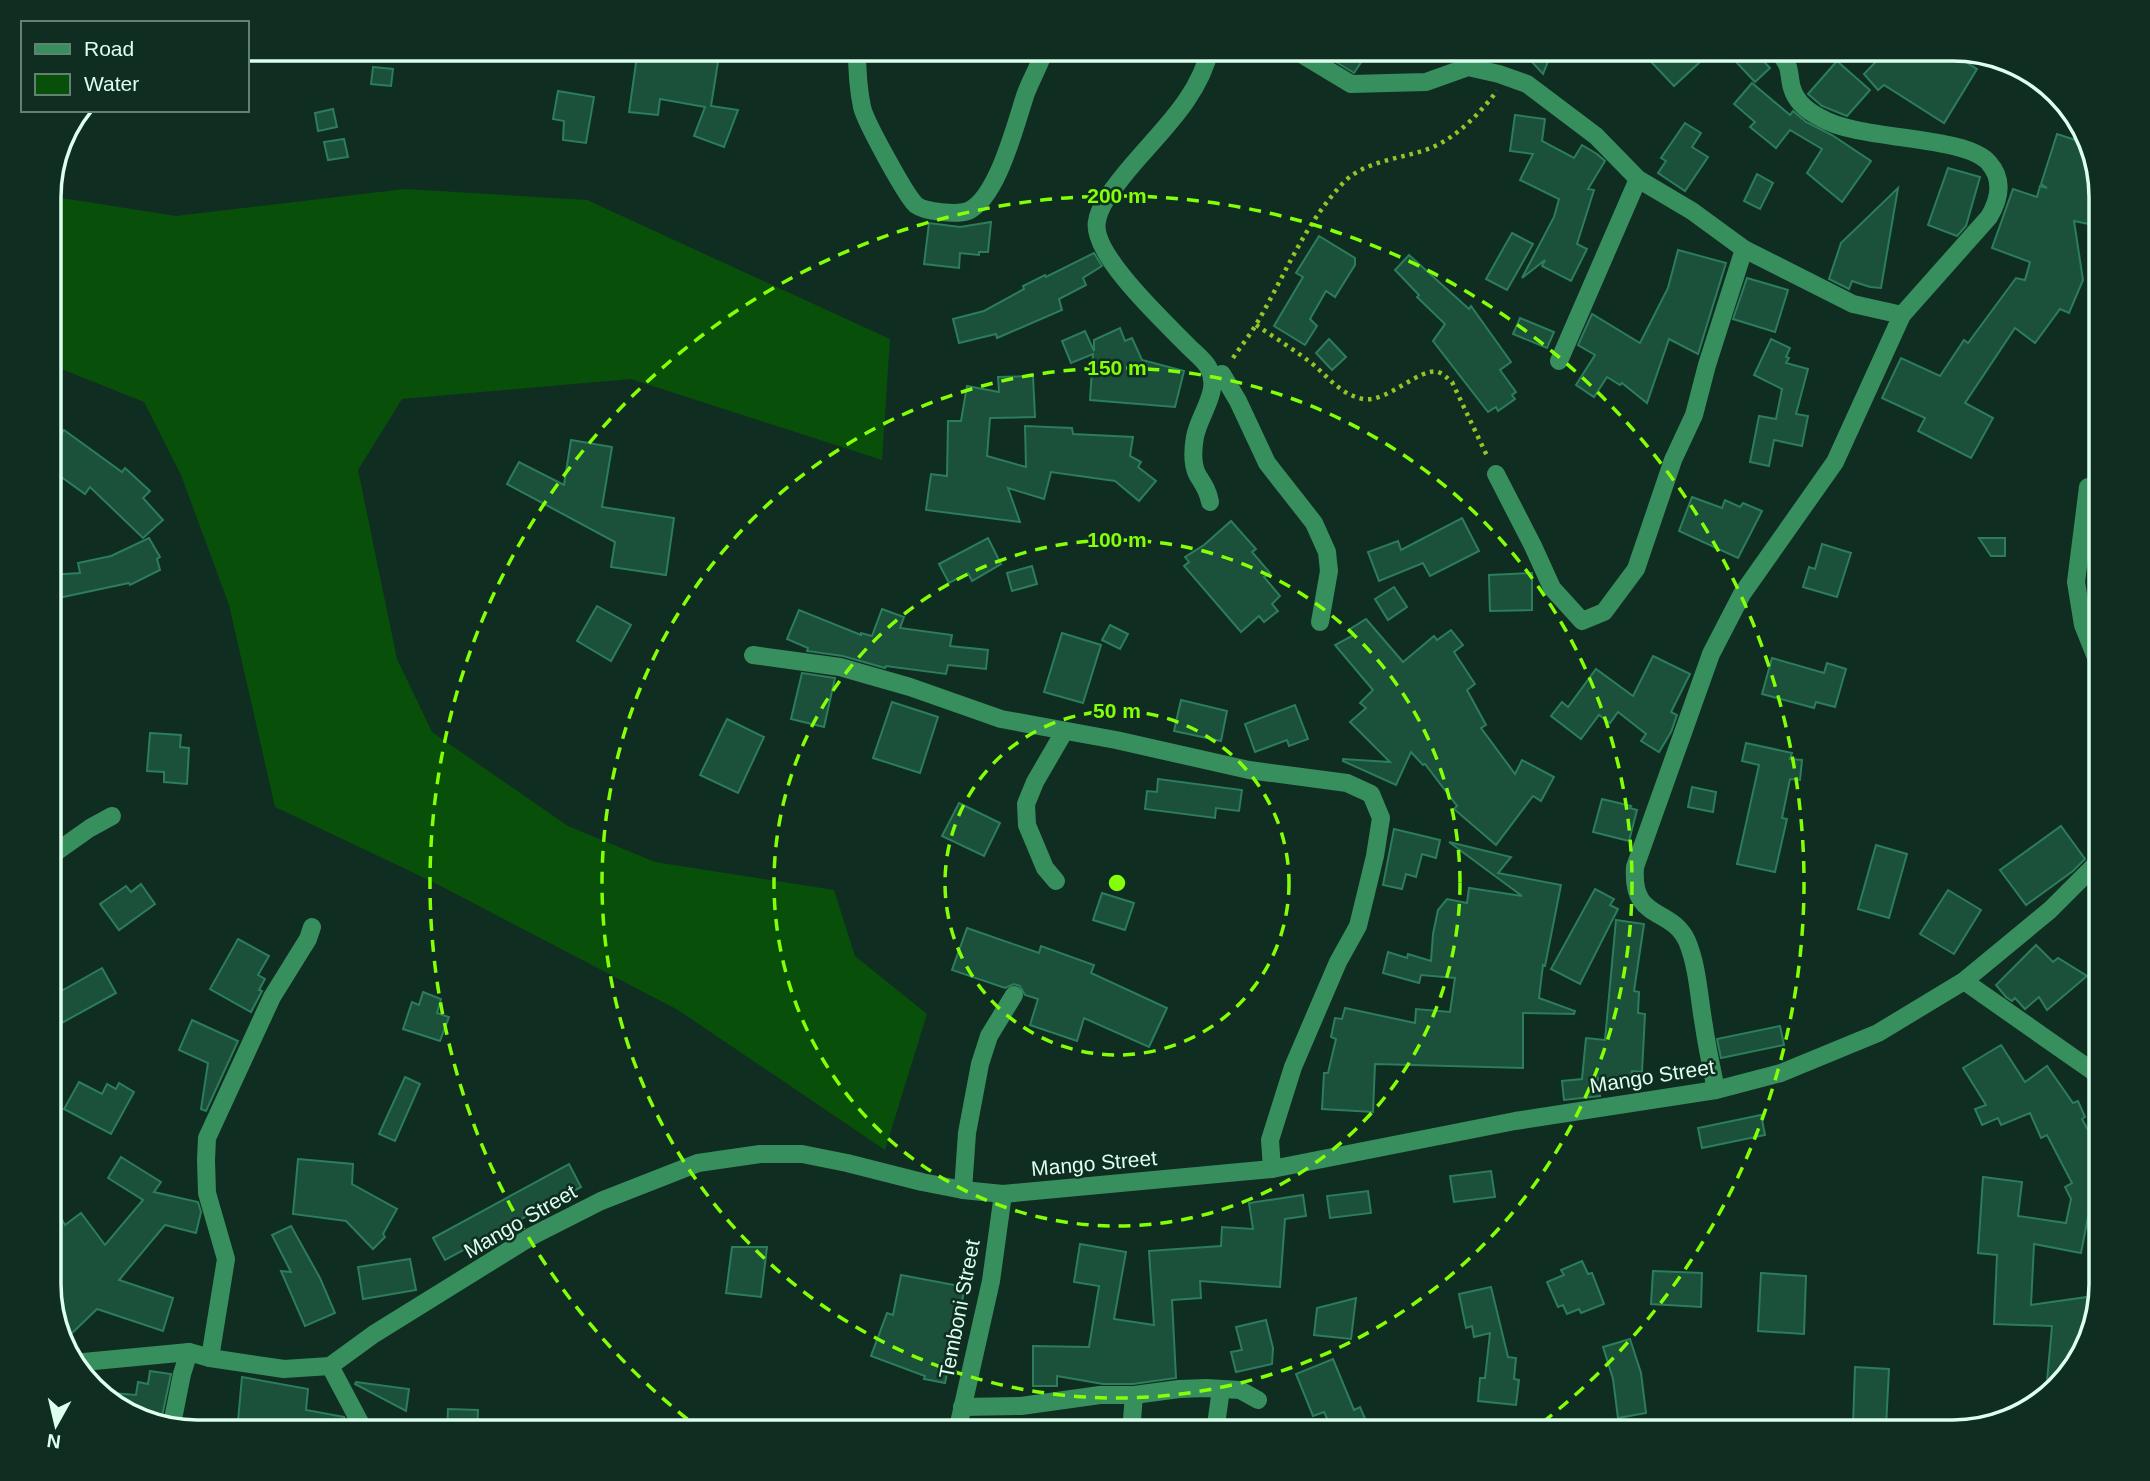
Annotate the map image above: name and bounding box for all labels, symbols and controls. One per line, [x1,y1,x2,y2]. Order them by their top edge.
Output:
legend [21,21,248,112]
text: Road [84,37,134,60]
text: Water [84,72,139,95]
text: 200 m [1087,184,1147,207]
text: 150 m [1087,356,1147,379]
text: 100 m [1087,528,1147,551]
text: 50 m [1093,699,1141,722]
centre of rings [1105,871,1129,895]
street label: Mango Street [1588,1055,1716,1097]
street label: Mango Street [1030,1146,1158,1180]
street label: Mango Street [460,1179,580,1262]
street label: Temboni Street [934,1237,984,1381]
north arrow [21,1390,91,1460]
text: N [45,1430,62,1453]

